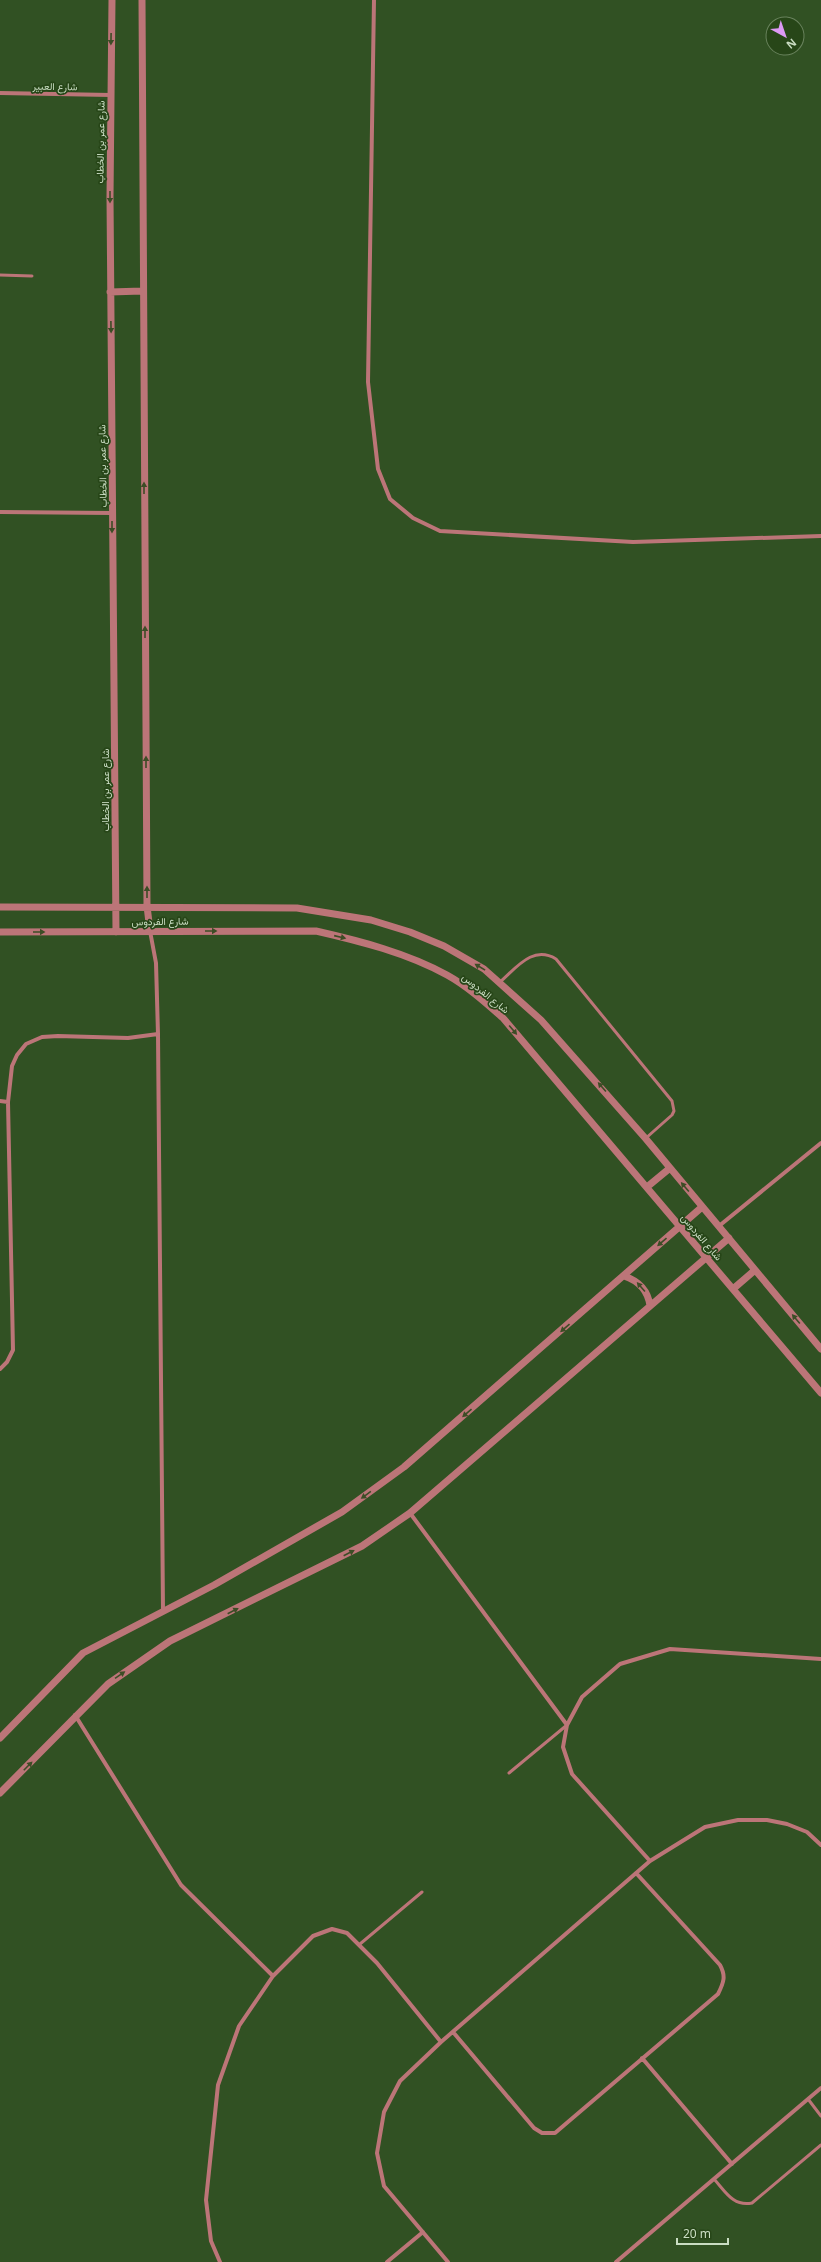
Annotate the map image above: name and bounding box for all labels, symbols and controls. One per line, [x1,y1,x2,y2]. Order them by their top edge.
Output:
north arrow [765,16,805,56]
one-way arrow [108,33,114,46]
text: N [783,35,800,53]
street label: شارع العبير [31,79,78,93]
street label: شارع عمر بن الخطاب [92,100,108,184]
one-way arrow [107,191,113,204]
one-way arrow [108,321,114,334]
street label: شارع عمر بن الخطاب [94,424,110,508]
one-way arrow [141,481,147,494]
one-way arrow [109,521,116,533]
one-way arrow [142,625,148,638]
street label: شارع عمر بن الخطاب [98,748,112,832]
one-way arrow [143,755,149,768]
one-way arrow [144,885,150,898]
street label: شارع الفردوس [131,914,189,928]
one-way arrow [205,928,218,934]
one-way arrow [33,929,46,935]
one-way arrow [334,934,347,940]
one-way arrow [474,963,486,970]
street label: شارع الفردوس [459,970,513,1016]
one-way arrow [509,1025,518,1035]
one-way arrow [598,1083,607,1092]
one-way arrow [681,1182,690,1192]
street label: شارع الفردوس [678,1211,726,1263]
one-way arrow [658,1237,667,1246]
one-way arrow [637,1282,646,1292]
one-way arrow [791,1313,800,1324]
one-way arrow [559,1323,570,1332]
one-way arrow [462,1409,472,1418]
one-way arrow [360,1491,371,1499]
one-way arrow [343,1549,355,1556]
one-way arrow [227,1608,239,1614]
one-way arrow [115,1671,125,1679]
one-way arrow [23,1761,33,1771]
scale bar [677,2220,728,2246]
text: 20 m [683,2225,711,2242]

